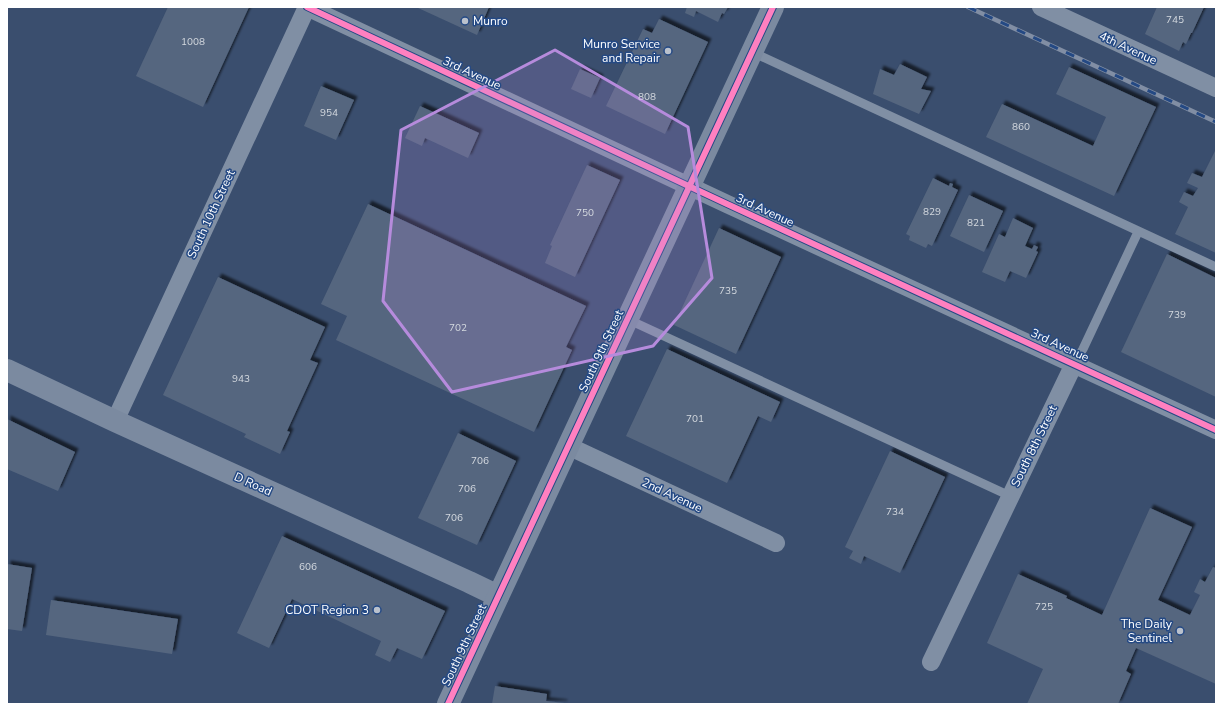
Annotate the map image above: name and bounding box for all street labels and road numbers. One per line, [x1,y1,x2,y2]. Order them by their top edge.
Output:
street label: 4th Avenue [1096,28,1160,68]
street label: 3rd Avenue [440,53,504,93]
street label: South 10th Street [183,166,239,261]
street label: 3rd Avenue [733,190,797,230]
street label: South 9th Street [575,307,627,395]
street label: 3rd Avenue [1028,325,1092,365]
street label: South 8th Street [1007,402,1061,489]
street label: D Road [232,469,274,499]
street label: 2nd Avenue [639,474,705,516]
street label: South 9th Street [438,601,490,689]

